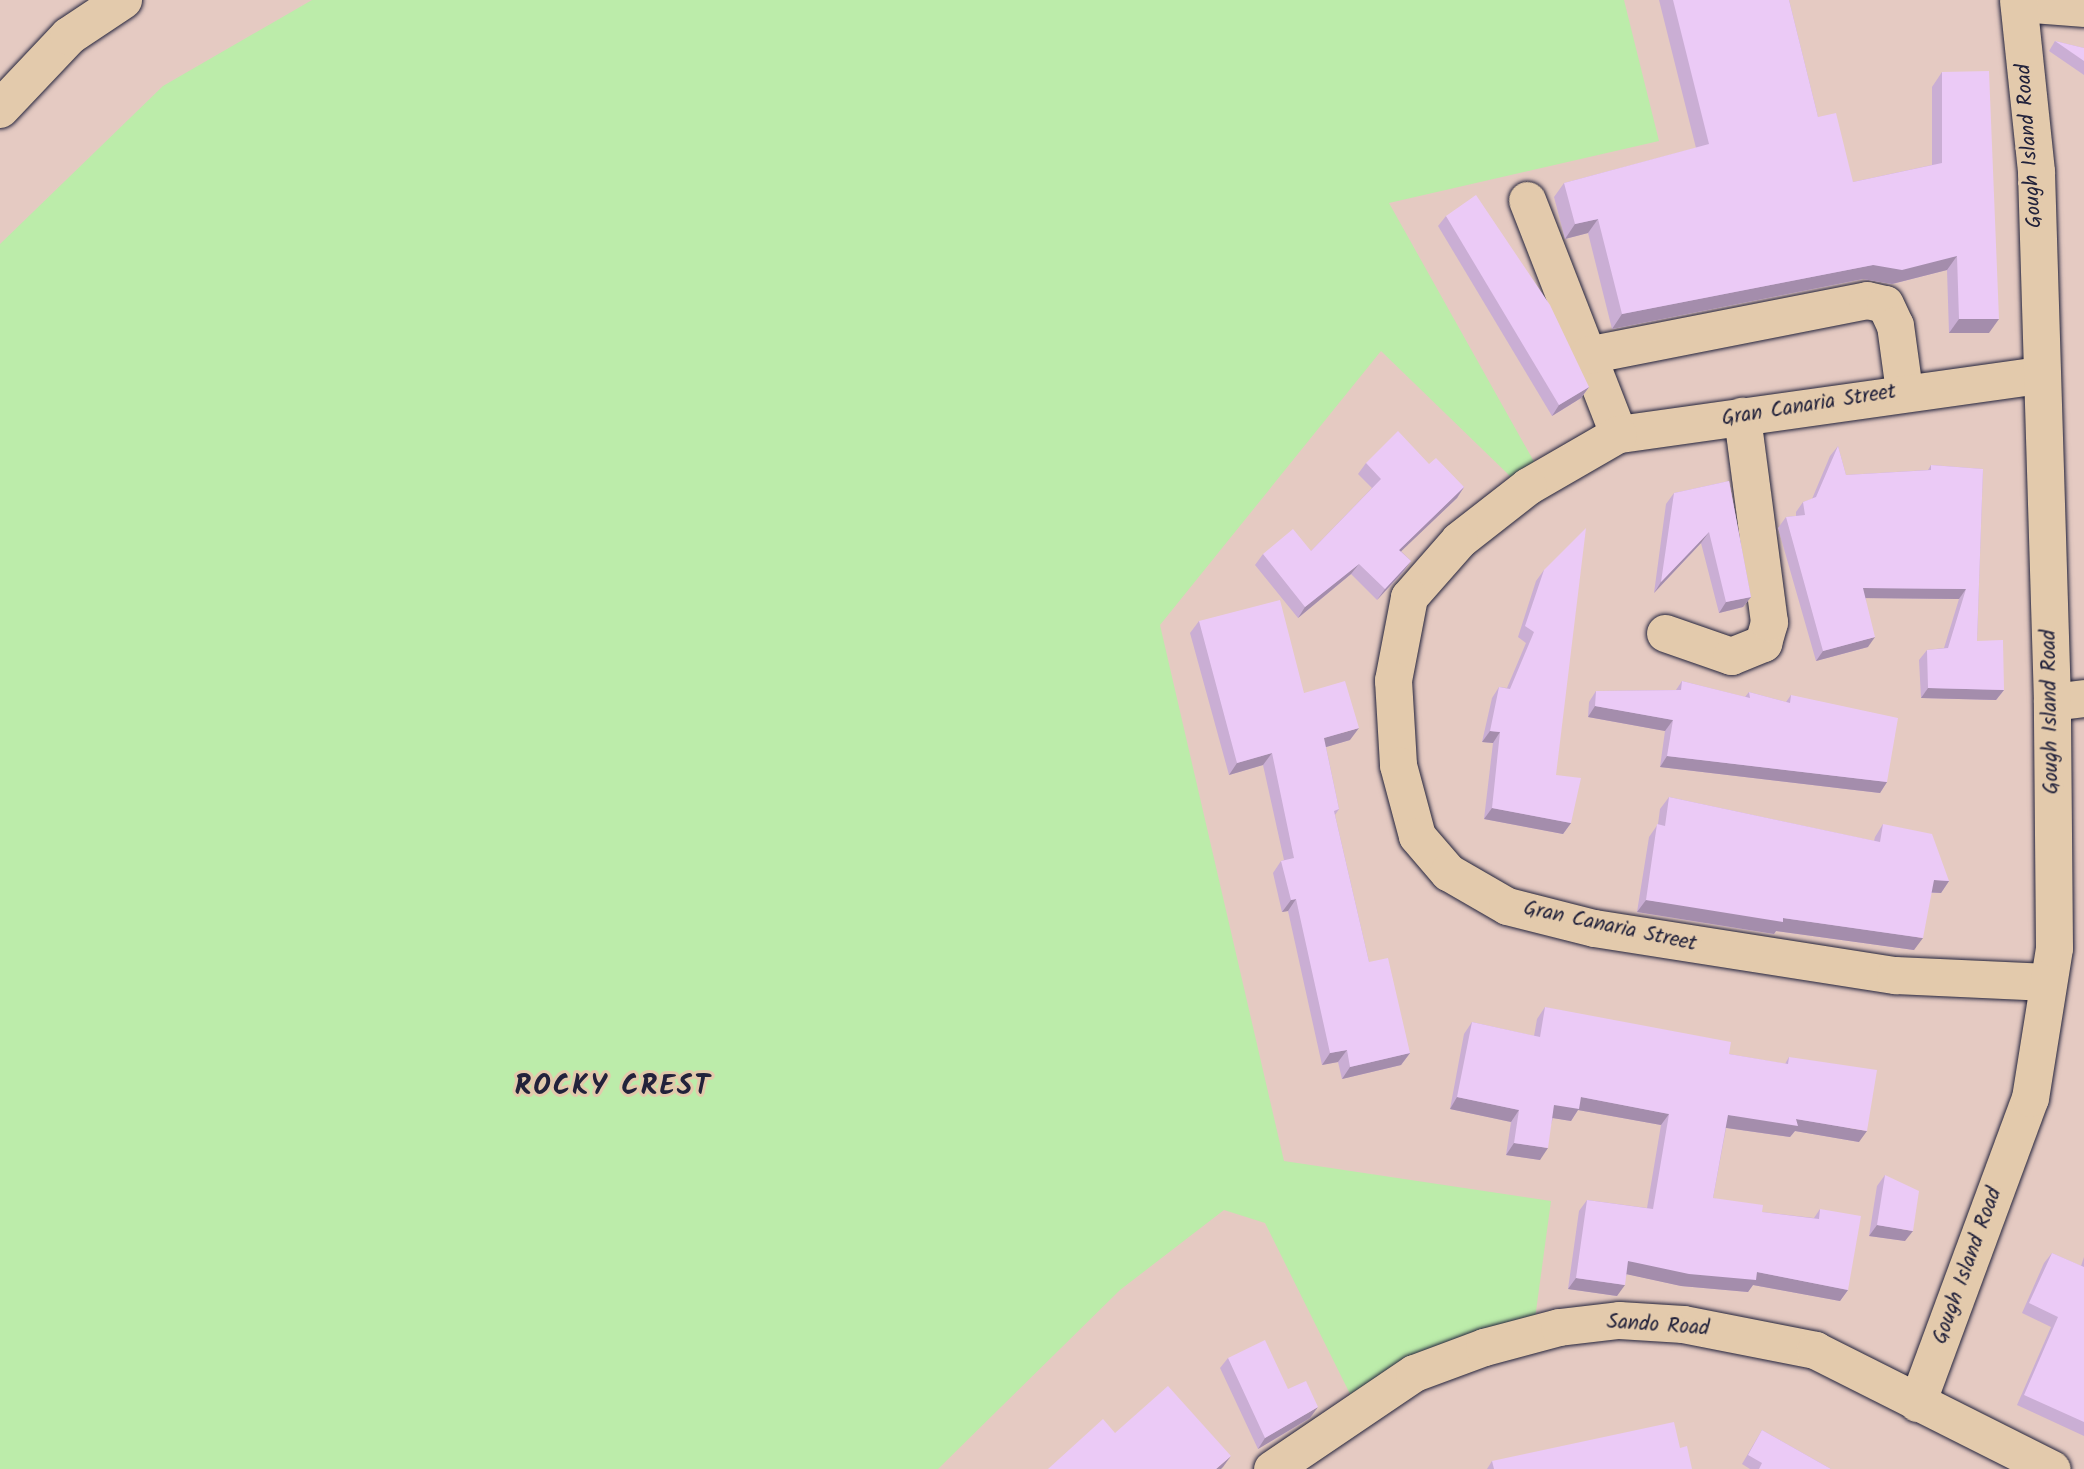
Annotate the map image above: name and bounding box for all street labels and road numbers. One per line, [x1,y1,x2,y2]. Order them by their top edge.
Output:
street label: Gough Island Road [2012,63,2048,229]
street label: Gran Canaria Street [1720,380,1898,432]
street label: Gough Island Road [2037,629,2065,795]
street label: Gran Canaria Street [1521,896,1699,958]
street label: Gough Island Road [1928,1184,2008,1348]
street label: Sando Road [1606,1310,1710,1342]

